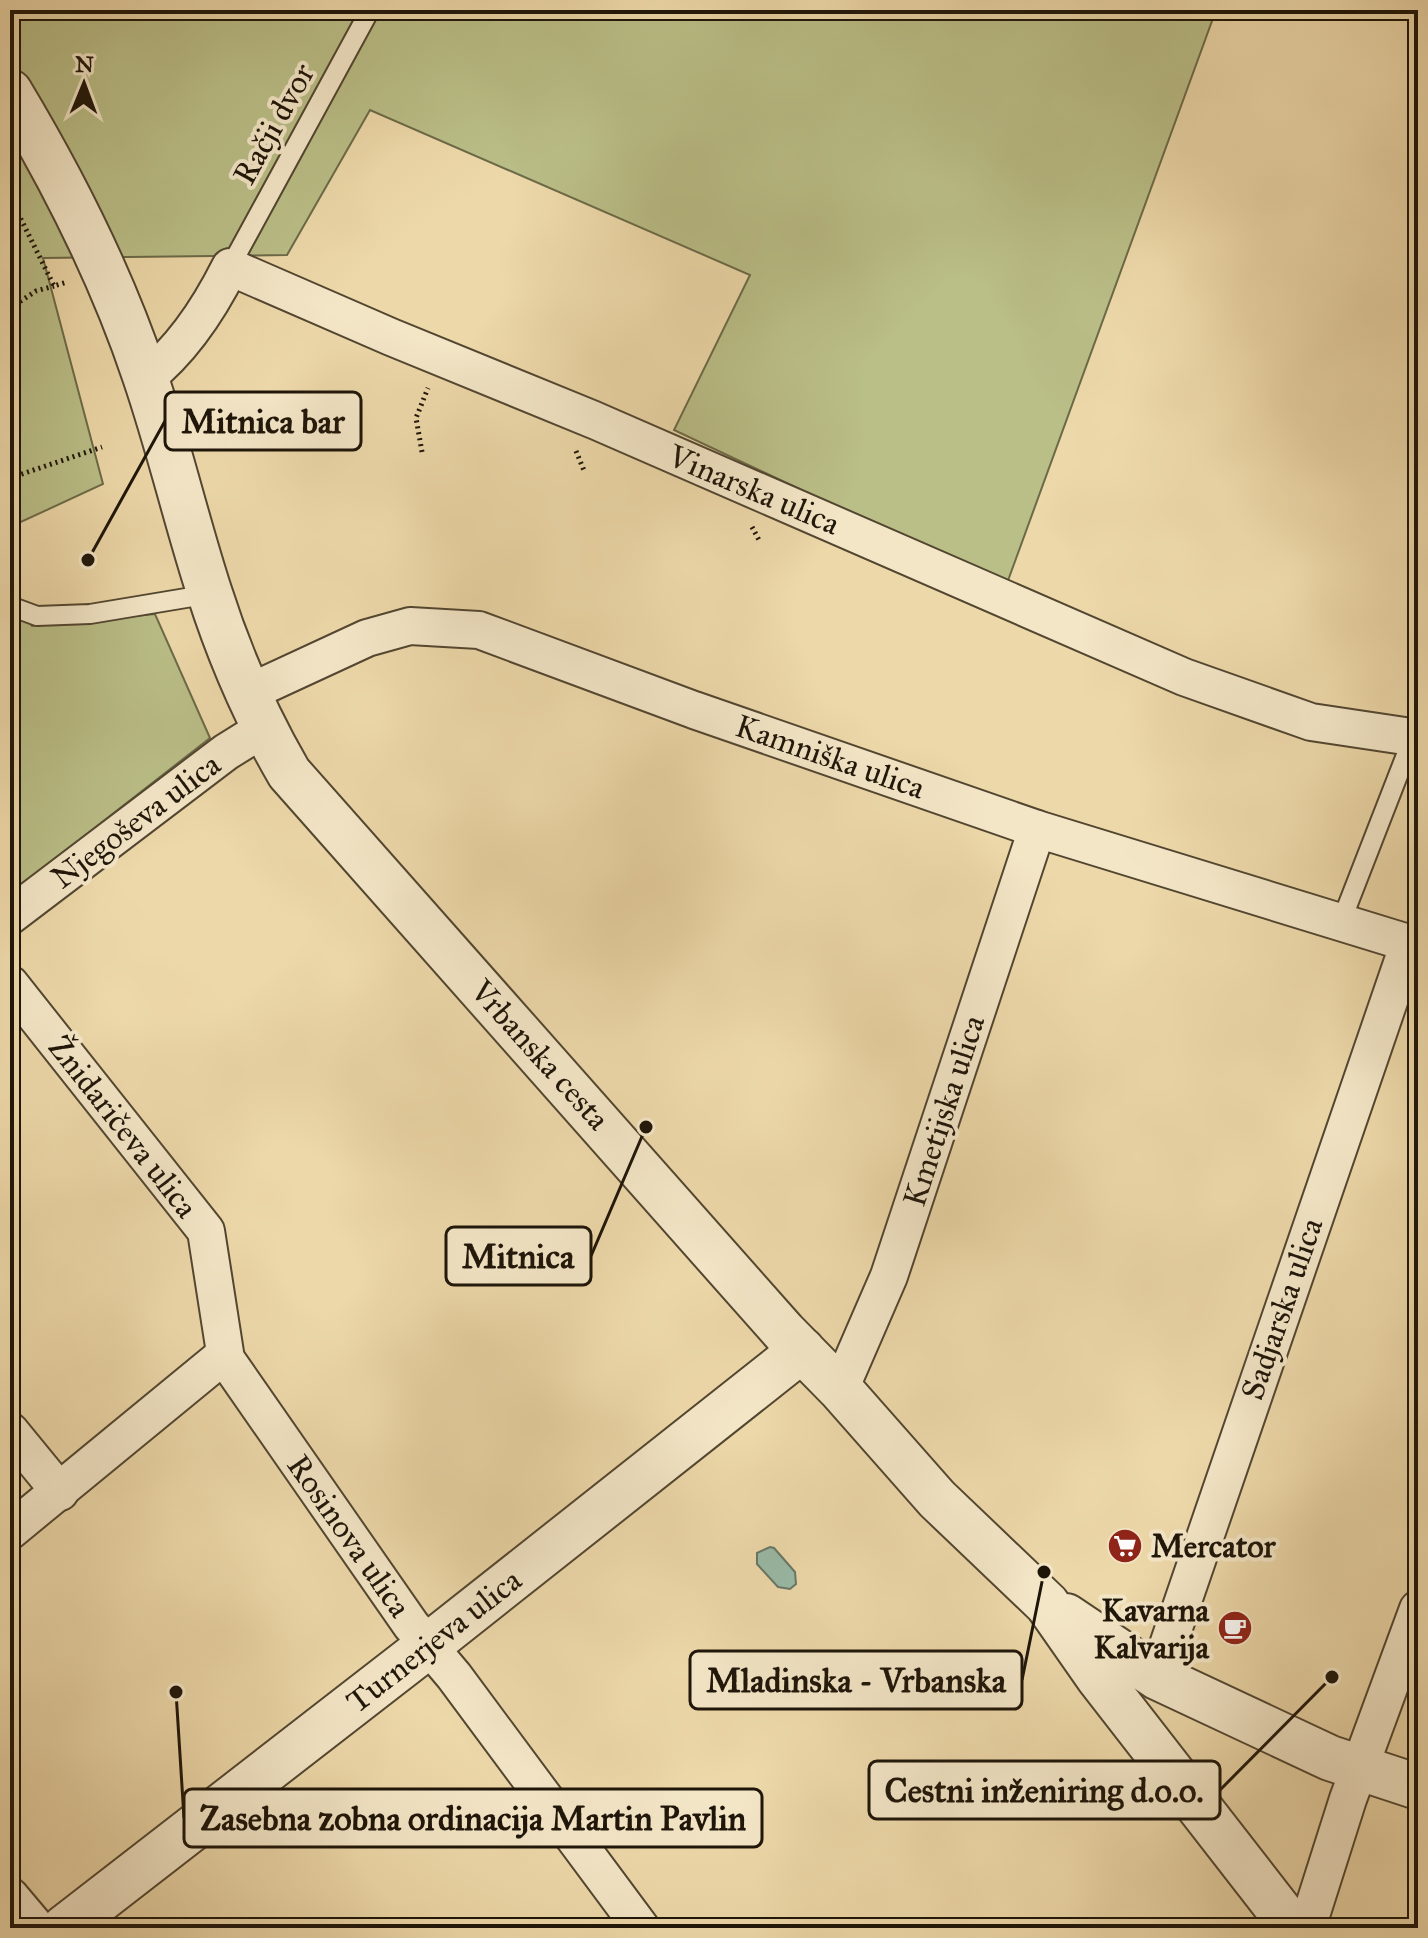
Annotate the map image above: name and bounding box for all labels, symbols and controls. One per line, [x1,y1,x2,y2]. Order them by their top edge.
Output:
north arrow [44,44,124,124]
text: N [75,51,94,78]
street label: Račji dvor [225,57,323,191]
callout: Mitnica bar [165,392,361,450]
text: Mitnica bar [181,401,346,442]
street label: Vinarska ulica [662,436,846,544]
street label: Kamniška ulica [730,706,930,808]
street label: Njegoševa ulica [44,745,229,897]
street label: Vrbanska cesta [462,971,618,1138]
street label: Kmetijska ulica [895,1010,993,1212]
street label: Žnidaričeva ulica [40,1028,206,1226]
street label: Sadjarska ulica [1233,1213,1331,1405]
callout: Mitnica [446,1227,591,1285]
text: Mitnica [462,1236,575,1277]
street label: Rosinova ulica [279,1447,420,1625]
supermarket icon: Mercator [1106,1527,1144,1565]
place label: Mercator [1151,1527,1276,1566]
street label: Turnerjeva ulica [339,1560,530,1721]
place label: Kavarna Kalvarija [1094,1591,1210,1667]
cafe icon: Kavarna Kalvarija [1216,1609,1254,1647]
callout: Mladinska - Vrbanska [690,1651,1022,1709]
text: Mladinska - Vrbanska [706,1660,1007,1701]
callout: Cestni inženiring d.o.o. [869,1761,1220,1819]
text: Cestni inženiring d.o.o. [885,1770,1203,1811]
callout: Zasebna zobna ordinacija Martin Pavlin [184,1789,762,1847]
text: Zasebna zobna ordinacija Martin Pavlin [200,1798,747,1839]

